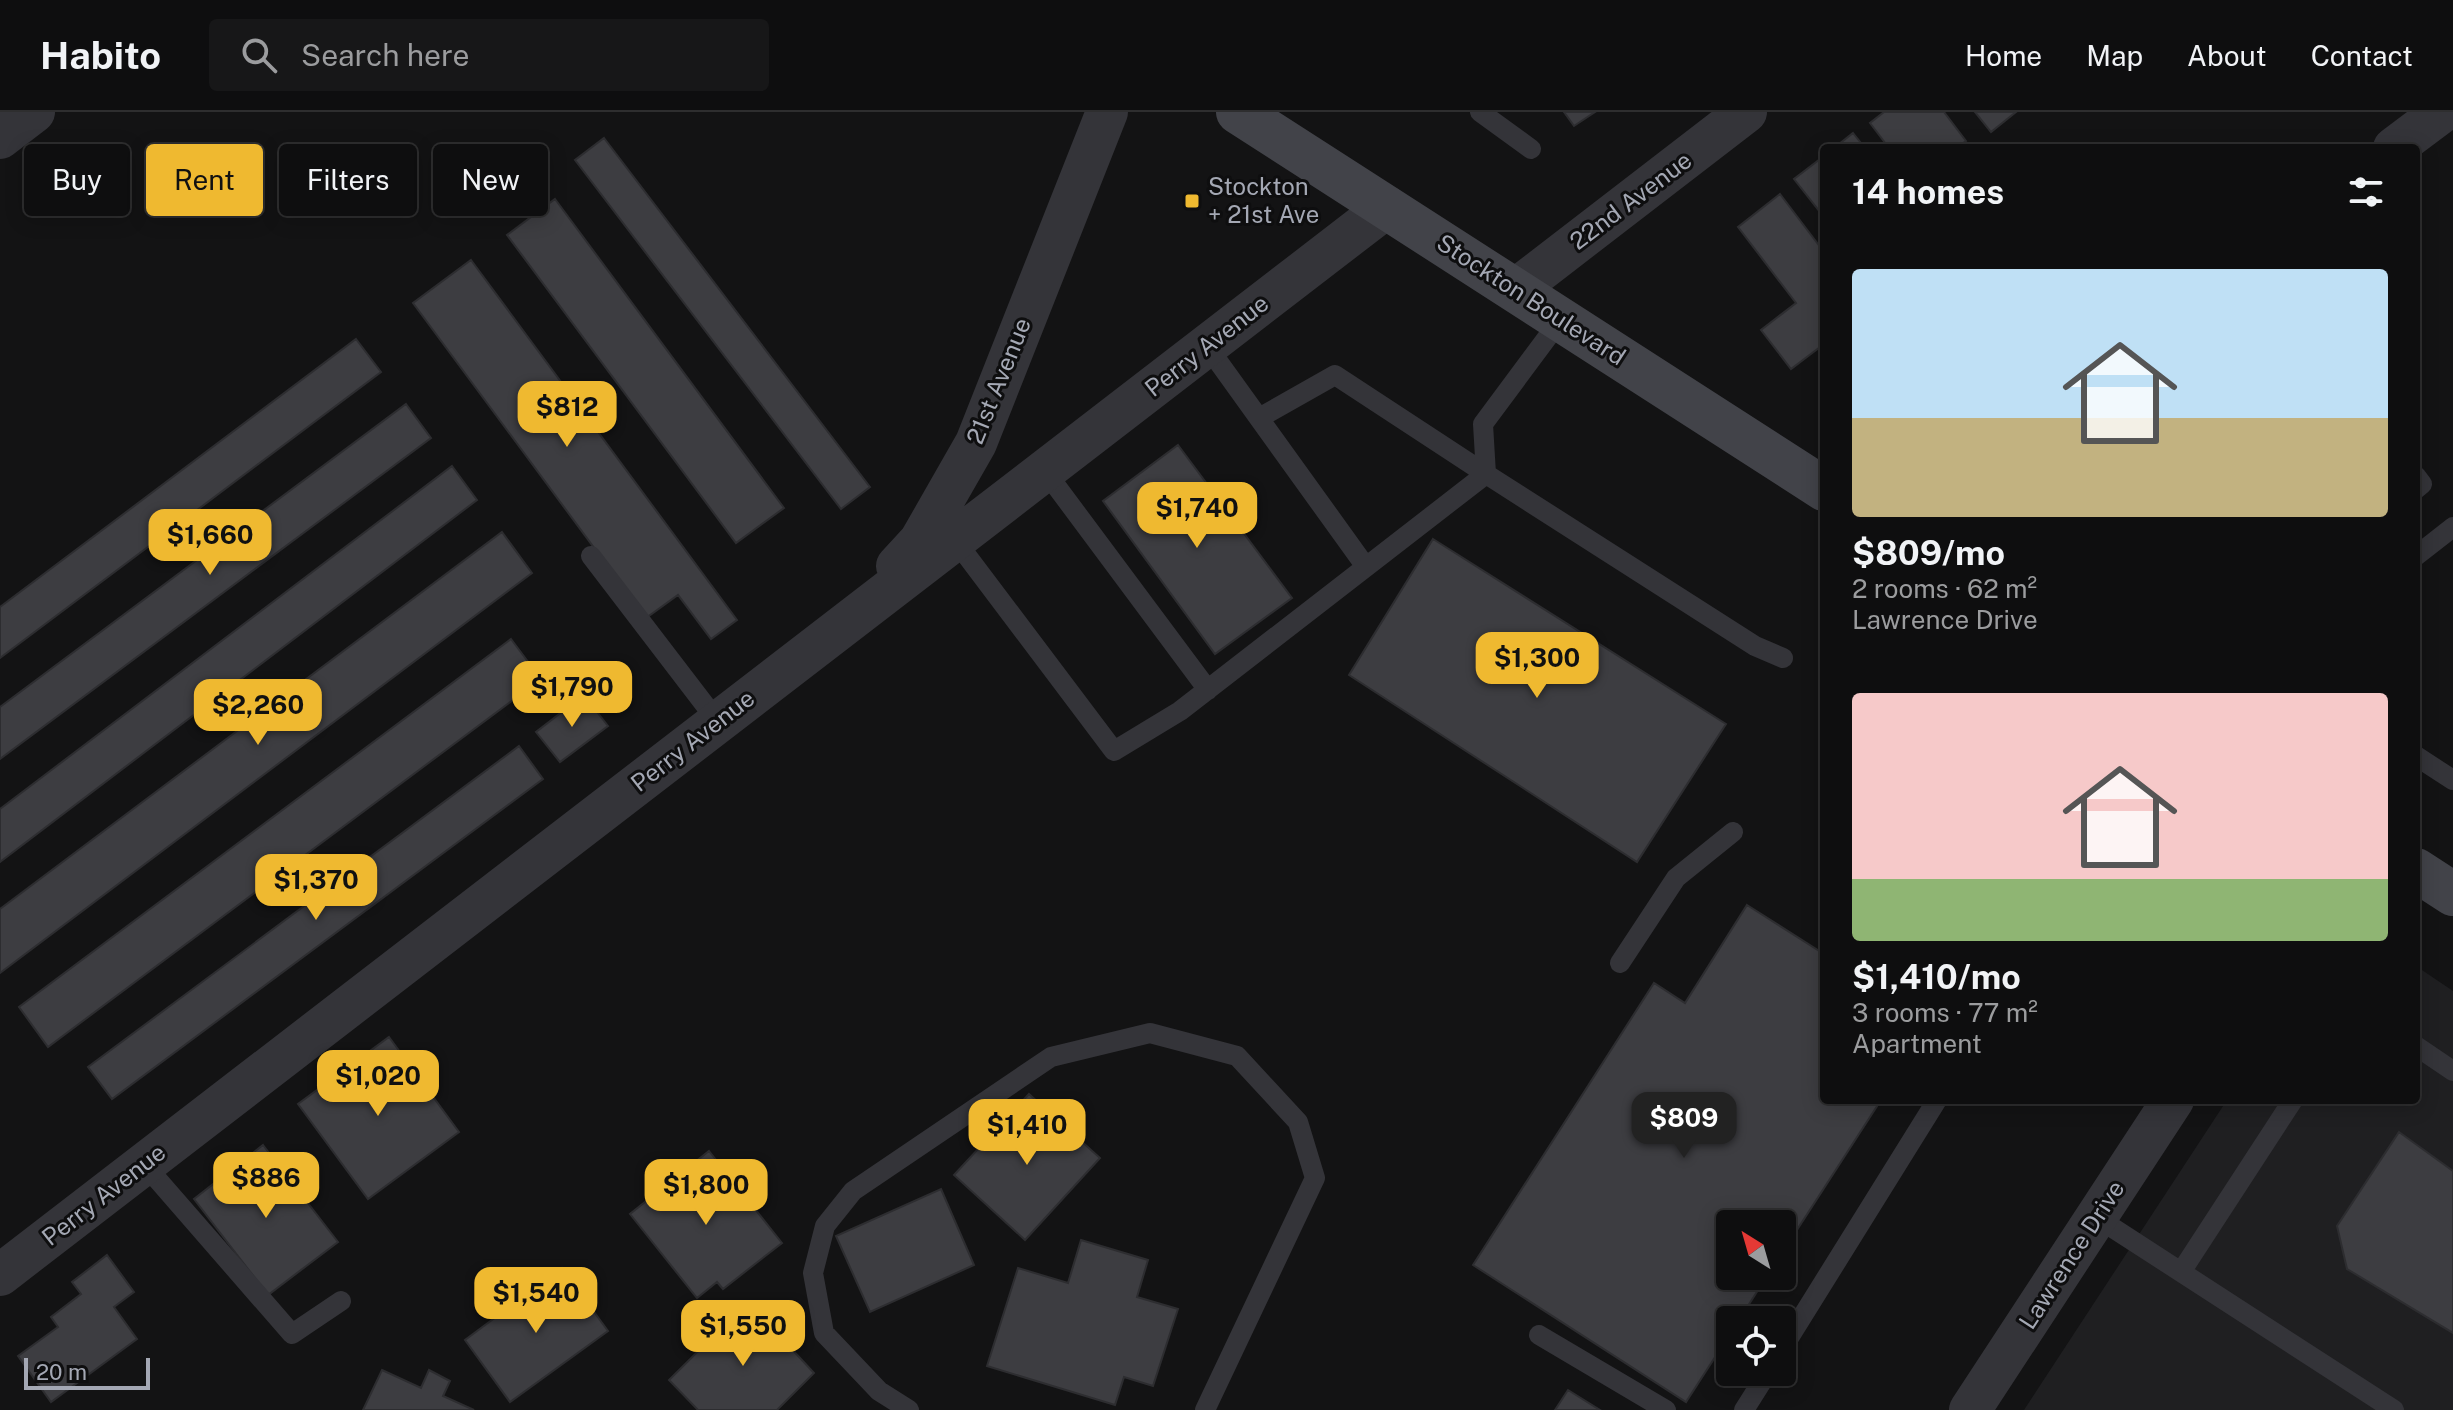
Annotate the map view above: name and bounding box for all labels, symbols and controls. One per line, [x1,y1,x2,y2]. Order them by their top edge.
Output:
search box [209,19,769,91]
text: Habito [40,33,161,78]
icon: search [237,33,281,77]
text: Search here [301,37,470,73]
text: Home [1965,39,2042,72]
text: Map [2086,39,2143,72]
text: About [2187,39,2267,72]
text: Contact [2311,39,2413,72]
chip: Buy [24,144,130,216]
chip: Rent [146,144,263,216]
chip: Filters [279,144,417,216]
chip: New [433,144,548,216]
street label: 22nd Avenue [1564,145,1697,255]
icon: filters [2344,170,2388,214]
place label: Stockton + 21st Ave [1208,172,1319,228]
text: 14 homes [1852,172,2004,212]
marker: Stockton + 21st Ave [1183,192,1201,210]
street label: Stockton Boulevard [1432,228,1631,371]
street label: Perry Avenue [1139,288,1274,402]
street label: 21st Avenue [960,313,1036,448]
icon: home [2048,321,2192,465]
pin: $812 [520,381,614,449]
text: $812 [536,391,598,422]
pin: $1,740 [1132,482,1262,550]
text: $1,740 [1155,492,1239,523]
pin: $1,660 [145,509,275,577]
text: $1,660 [167,519,253,550]
text: $809/mo [1852,533,2005,573]
text: 2 rooms · 62 m² [1852,573,2037,604]
text: Lawrence Drive [1852,604,2038,635]
pin: $1,300 [1472,632,1602,700]
text: $1,300 [1494,642,1580,673]
pin: $1,790 [507,661,637,729]
text: $1,790 [530,671,614,702]
pin: $2,260 [193,679,323,747]
street label: Perry Avenue [625,683,760,797]
text: $2,260 [212,689,304,720]
icon: home [2048,745,2192,889]
pin: $1,370 [251,854,381,922]
text: $1,370 [273,864,359,895]
text: $1,410/mo [1852,957,2021,997]
text: 3 rooms · 77 m² [1852,997,2038,1028]
text: Apartment [1852,1028,1982,1059]
pin: $1,020 [313,1050,443,1118]
text: $1,020 [335,1060,421,1091]
pin: $809 [1637,1092,1731,1160]
pin: $1,410 [962,1099,1092,1167]
text: $809 [1650,1102,1718,1133]
text: $1,410 [987,1109,1067,1140]
street label: Perry Avenue [36,1137,171,1251]
pin: $886 [219,1152,313,1220]
pin: $1,800 [641,1159,771,1227]
text: $886 [231,1162,301,1193]
text: $1,800 [663,1169,749,1200]
street label: Lawrence Drive [2013,1175,2130,1334]
north arrow [1716,1210,1796,1290]
map controls [1716,1210,1796,1386]
pin: $1,540 [471,1267,601,1335]
text: $1,540 [492,1277,580,1308]
pin: $1,550 [678,1300,808,1368]
button: locate [1716,1306,1796,1386]
text: $1,550 [699,1310,787,1341]
scale bar [24,1354,150,1390]
text: 20 m [36,1359,87,1385]

